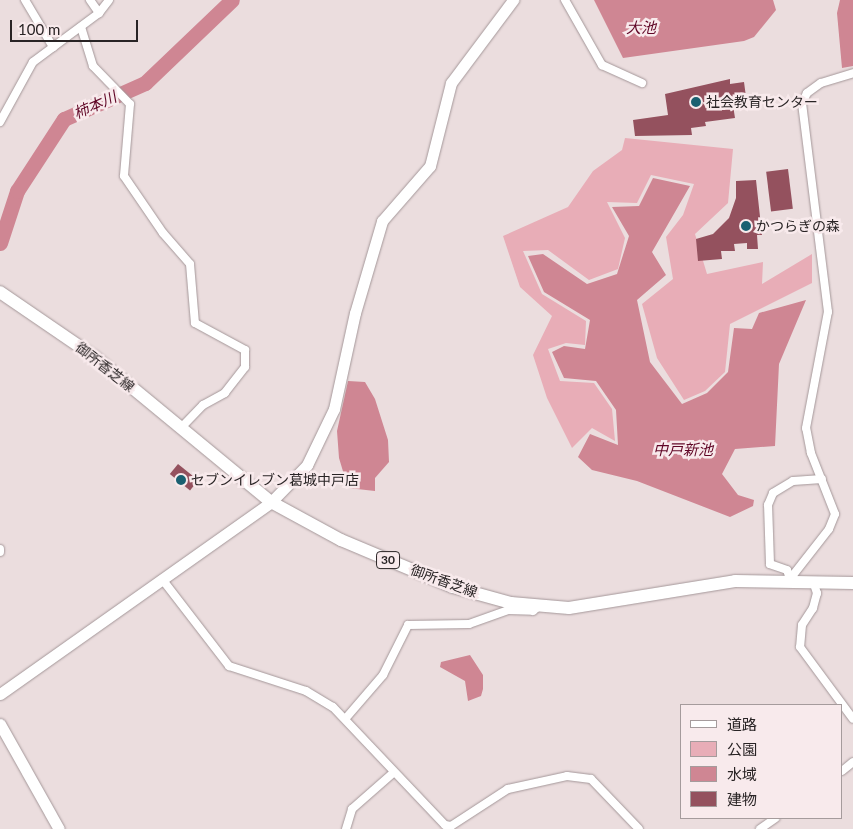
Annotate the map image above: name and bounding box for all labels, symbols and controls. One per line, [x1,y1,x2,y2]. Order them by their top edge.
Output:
scale bar [12,10,140,42]
water label: 大池 [626,19,656,37]
text: 100 m [18,20,60,38]
water label: 柿本川 [71,88,119,122]
place label: 社会教育センター [706,94,818,110]
marker: 社会教育センター [690,96,702,108]
place label: かつらぎの森 [756,218,840,234]
marker: かつらぎの森 [740,220,752,232]
street label: 御所香芝線 [72,339,138,395]
water label: 中戸新池 [653,441,713,459]
place label: セブンイレブン葛城中戸店 [191,472,359,488]
marker: セブンイレブン葛城中戸店 [175,474,187,486]
road number: 30 [376,550,400,570]
street label: 御所香芝線 [408,561,480,601]
legend [680,704,843,819]
text: 道路 [727,715,757,733]
text: 公園 [727,740,757,758]
text: 水域 [727,765,757,783]
text: 建物 [727,790,757,808]

